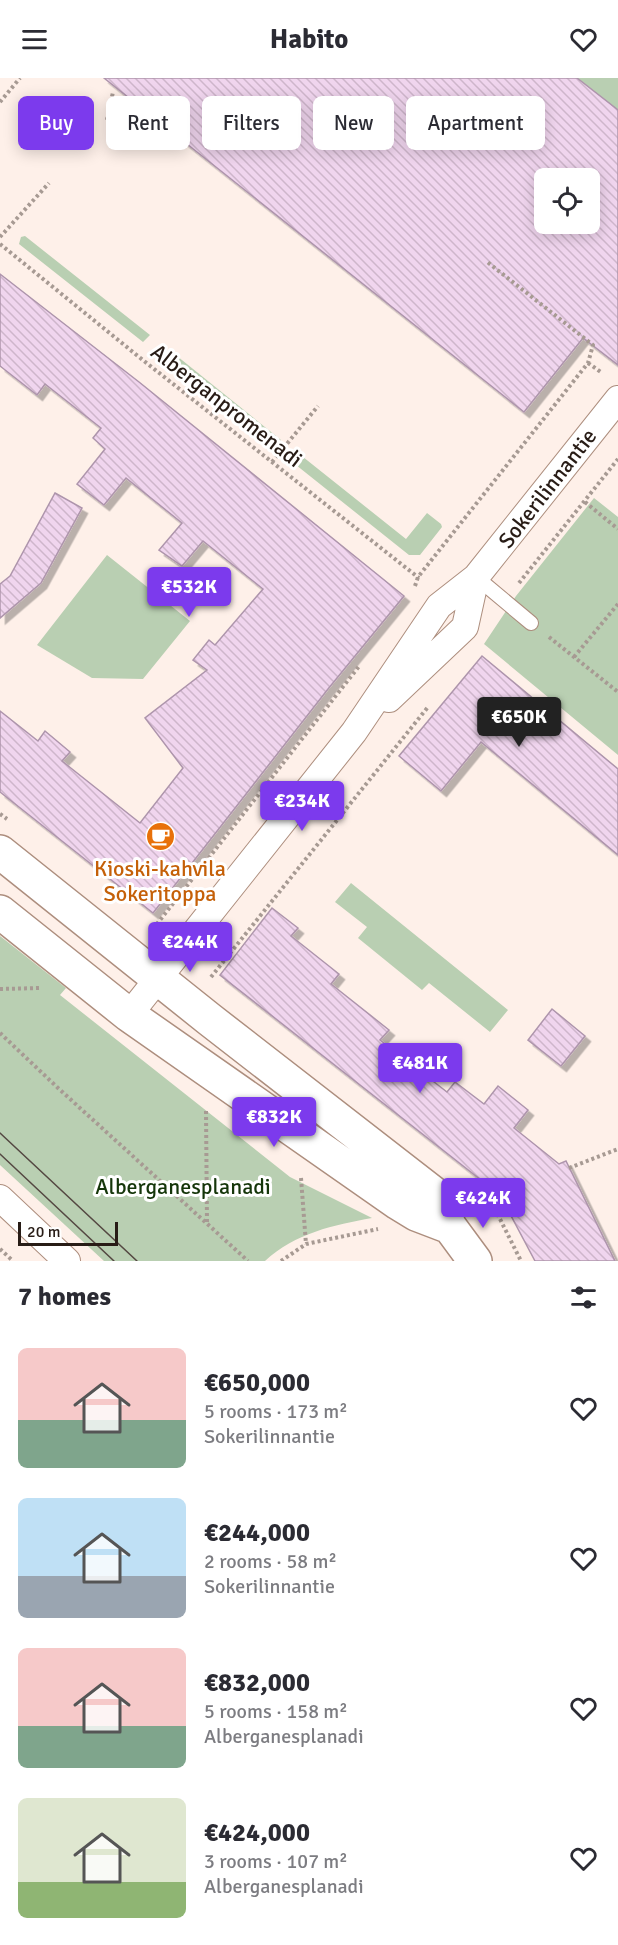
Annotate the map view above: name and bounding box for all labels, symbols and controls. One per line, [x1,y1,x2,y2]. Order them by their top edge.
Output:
icon: menu [18,23,51,56]
text: Habito [270,23,348,56]
icon: heart [567,23,600,56]
chip: Buy [18,96,94,150]
chip: Rent [106,96,190,150]
chip: Filters [202,96,301,150]
chip: New [313,96,394,150]
chip: Apartment [406,96,545,150]
map controls [534,168,600,234]
button: locate [534,168,600,234]
street label: Alberganpromenadi [146,338,308,473]
street label: Sokerilinnantie [492,423,602,553]
pin: €532K [147,567,231,618]
text: €532K [161,574,217,599]
pin: €650K [477,697,561,748]
text: €650K [491,704,547,729]
pin: €234K [260,781,344,832]
text: €234K [274,788,330,813]
cafe icon: Kioski-kahvila Sokeritoppa [144,820,176,852]
place label: Kioski-kahvila Sokeritoppa [94,855,226,907]
pin: €244K [148,922,232,973]
text: €244K [162,929,218,954]
pin: €481K [378,1043,462,1094]
text: €481K [392,1050,448,1075]
pin: €832K [232,1097,316,1148]
text: €832K [246,1104,302,1129]
park label: Alberganesplanadi [95,1173,271,1200]
pin: €424K [441,1178,525,1229]
text: €424K [455,1185,511,1210]
scale bar [18,1219,118,1246]
text: 20 m [27,1222,61,1242]
text: 7 homes [18,1281,111,1313]
icon: filters [567,1281,600,1314]
text: €650,000 [204,1367,310,1399]
icon: home [66,1372,138,1444]
icon: heart [567,1392,600,1425]
text: 5 rooms · 173 m² [204,1399,348,1424]
text: Sokerilinnantie [204,1424,335,1449]
text: €244,000 [204,1517,310,1549]
icon: home [66,1522,138,1594]
icon: heart [567,1542,600,1575]
text: 2 rooms · 58 m² [204,1549,337,1574]
text: Sokerilinnantie [204,1574,335,1599]
text: €832,000 [204,1667,310,1699]
icon: home [66,1672,138,1744]
icon: heart [567,1692,600,1725]
text: 5 rooms · 158 m² [204,1699,348,1724]
text: Alberganesplanadi [204,1724,364,1749]
text: €424,000 [204,1817,310,1849]
icon: home [66,1822,138,1894]
icon: heart [567,1842,600,1875]
text: 3 rooms · 107 m² [204,1849,348,1874]
text: Alberganesplanadi [204,1874,364,1899]

